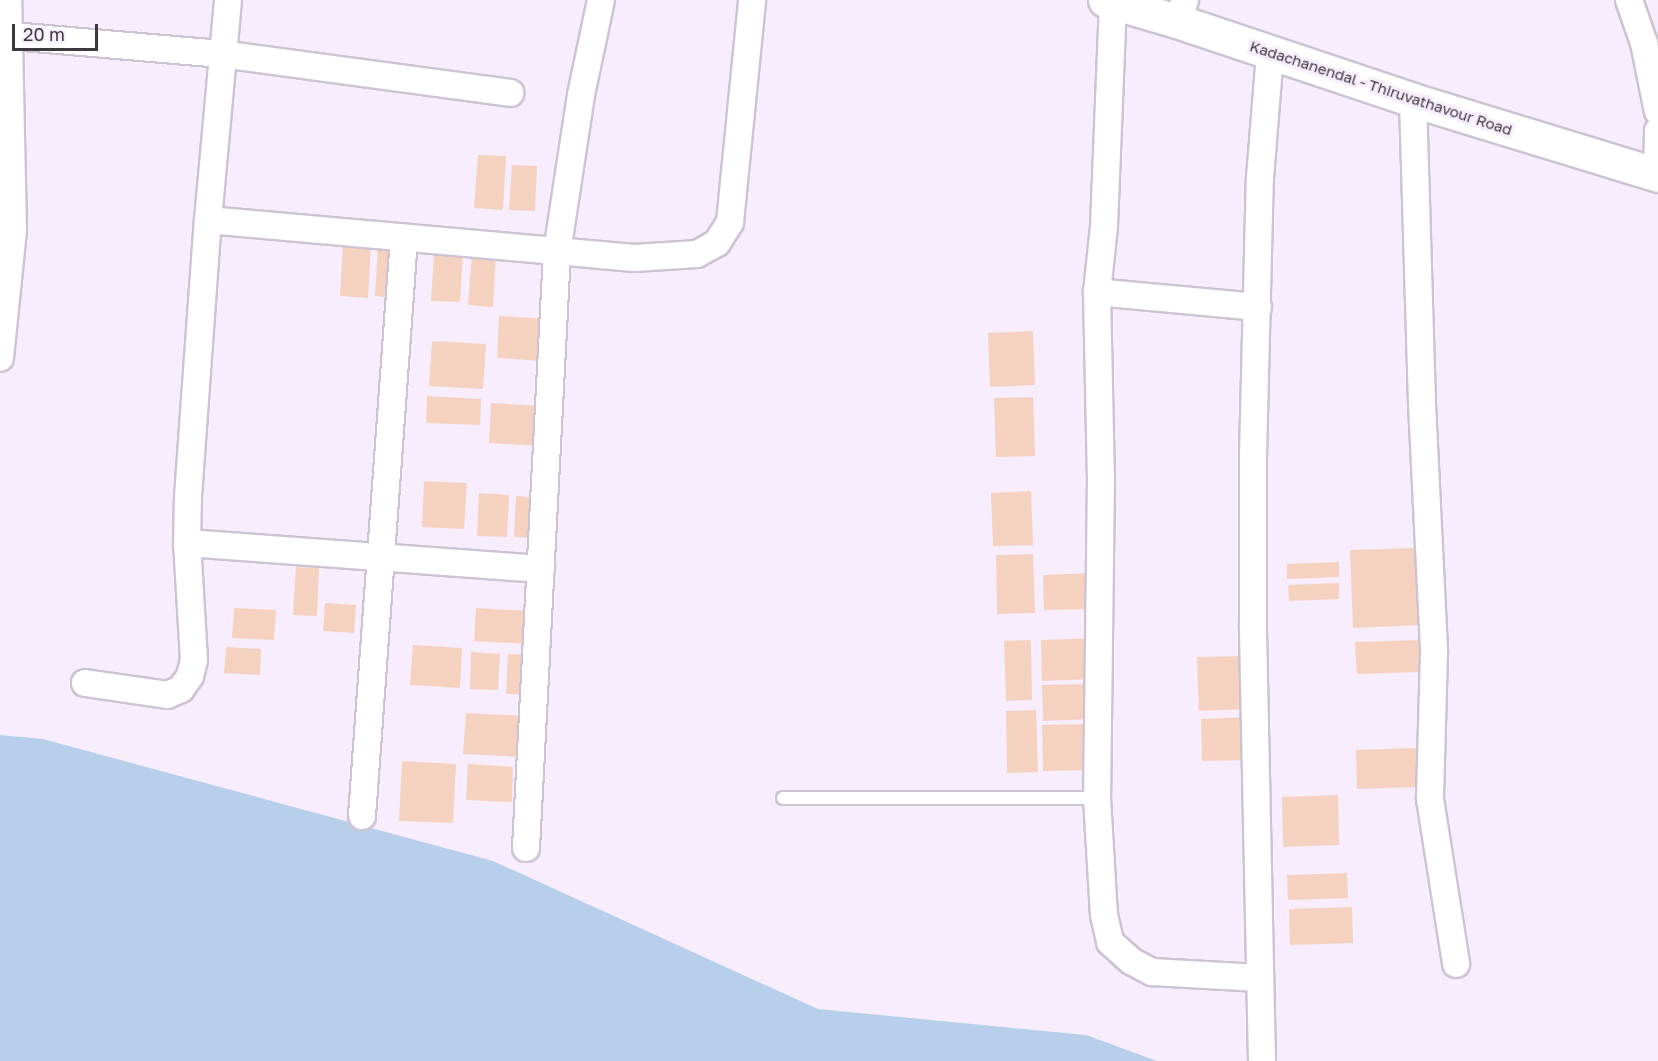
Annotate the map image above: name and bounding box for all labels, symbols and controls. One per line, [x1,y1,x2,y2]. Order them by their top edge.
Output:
scale bar [15,12,100,50]
text: 20 m [23,23,65,45]
street label: Kadachanendal - Thiruvathavour Road [1248,37,1514,139]

